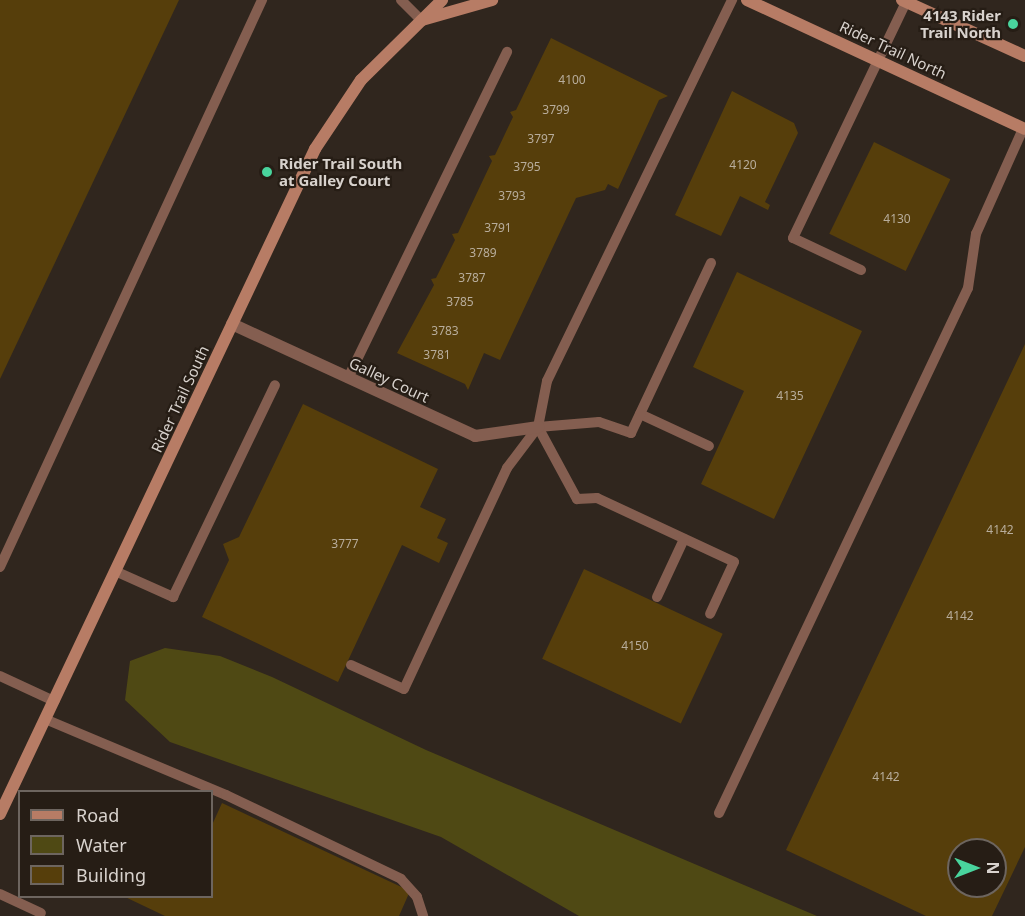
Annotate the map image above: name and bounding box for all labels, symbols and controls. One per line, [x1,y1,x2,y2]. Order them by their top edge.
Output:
place label: 4143 Rider Trail North [920,6,1001,41]
street label: Rider Trail North [837,17,949,83]
marker: 4143 Rider Trail North [1006,17,1020,31]
house number: 4100 [558,73,586,87]
house number: 3799 [542,103,570,117]
house number: 3797 [527,132,555,146]
place label: Rider Trail South at Galley Court [279,154,402,189]
house number: 4120 [729,158,757,172]
house number: 3795 [513,160,541,174]
marker: Rider Trail South at Galley Court [260,165,274,179]
house number: 3793 [498,189,526,203]
house number: 4130 [883,212,911,226]
house number: 3791 [484,221,512,235]
house number: 3789 [469,246,497,260]
house number: 3787 [458,271,486,285]
house number: 3785 [446,295,474,309]
house number: 3783 [431,324,459,338]
street label: Rider Trail South [147,343,213,455]
house number: 3781 [423,348,451,362]
street label: Galley Court [346,354,432,406]
house number: 4135 [776,389,804,403]
house number: 4142 [986,523,1014,537]
house number: 3777 [331,537,359,551]
house number: 4142 [946,609,974,623]
house number: 4150 [621,639,649,653]
house number: 4142 [872,770,900,784]
legend [18,790,213,898]
text: Road [76,803,119,827]
text: Water [76,833,127,857]
north arrow [947,838,1007,898]
text: N [982,861,1004,875]
text: Building [76,863,146,887]

